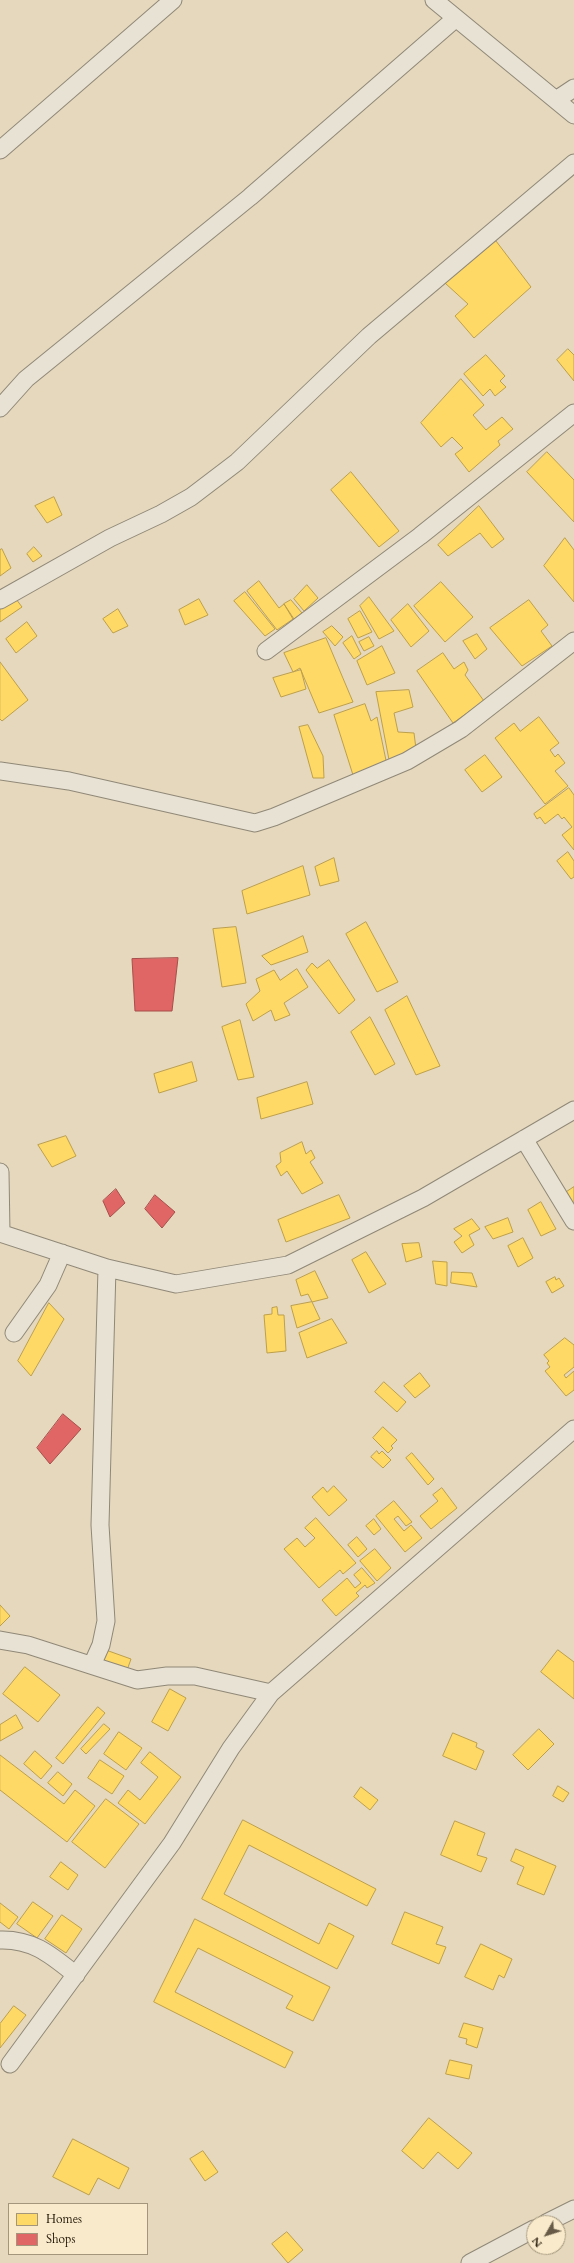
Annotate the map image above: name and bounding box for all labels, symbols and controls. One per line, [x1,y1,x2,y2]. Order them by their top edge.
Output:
legend [8,2203,148,2255]
text: Homes [46,2211,82,2227]
north arrow [526,2215,566,2255]
text: Shops [46,2231,75,2247]
text: N [528,2234,546,2251]

